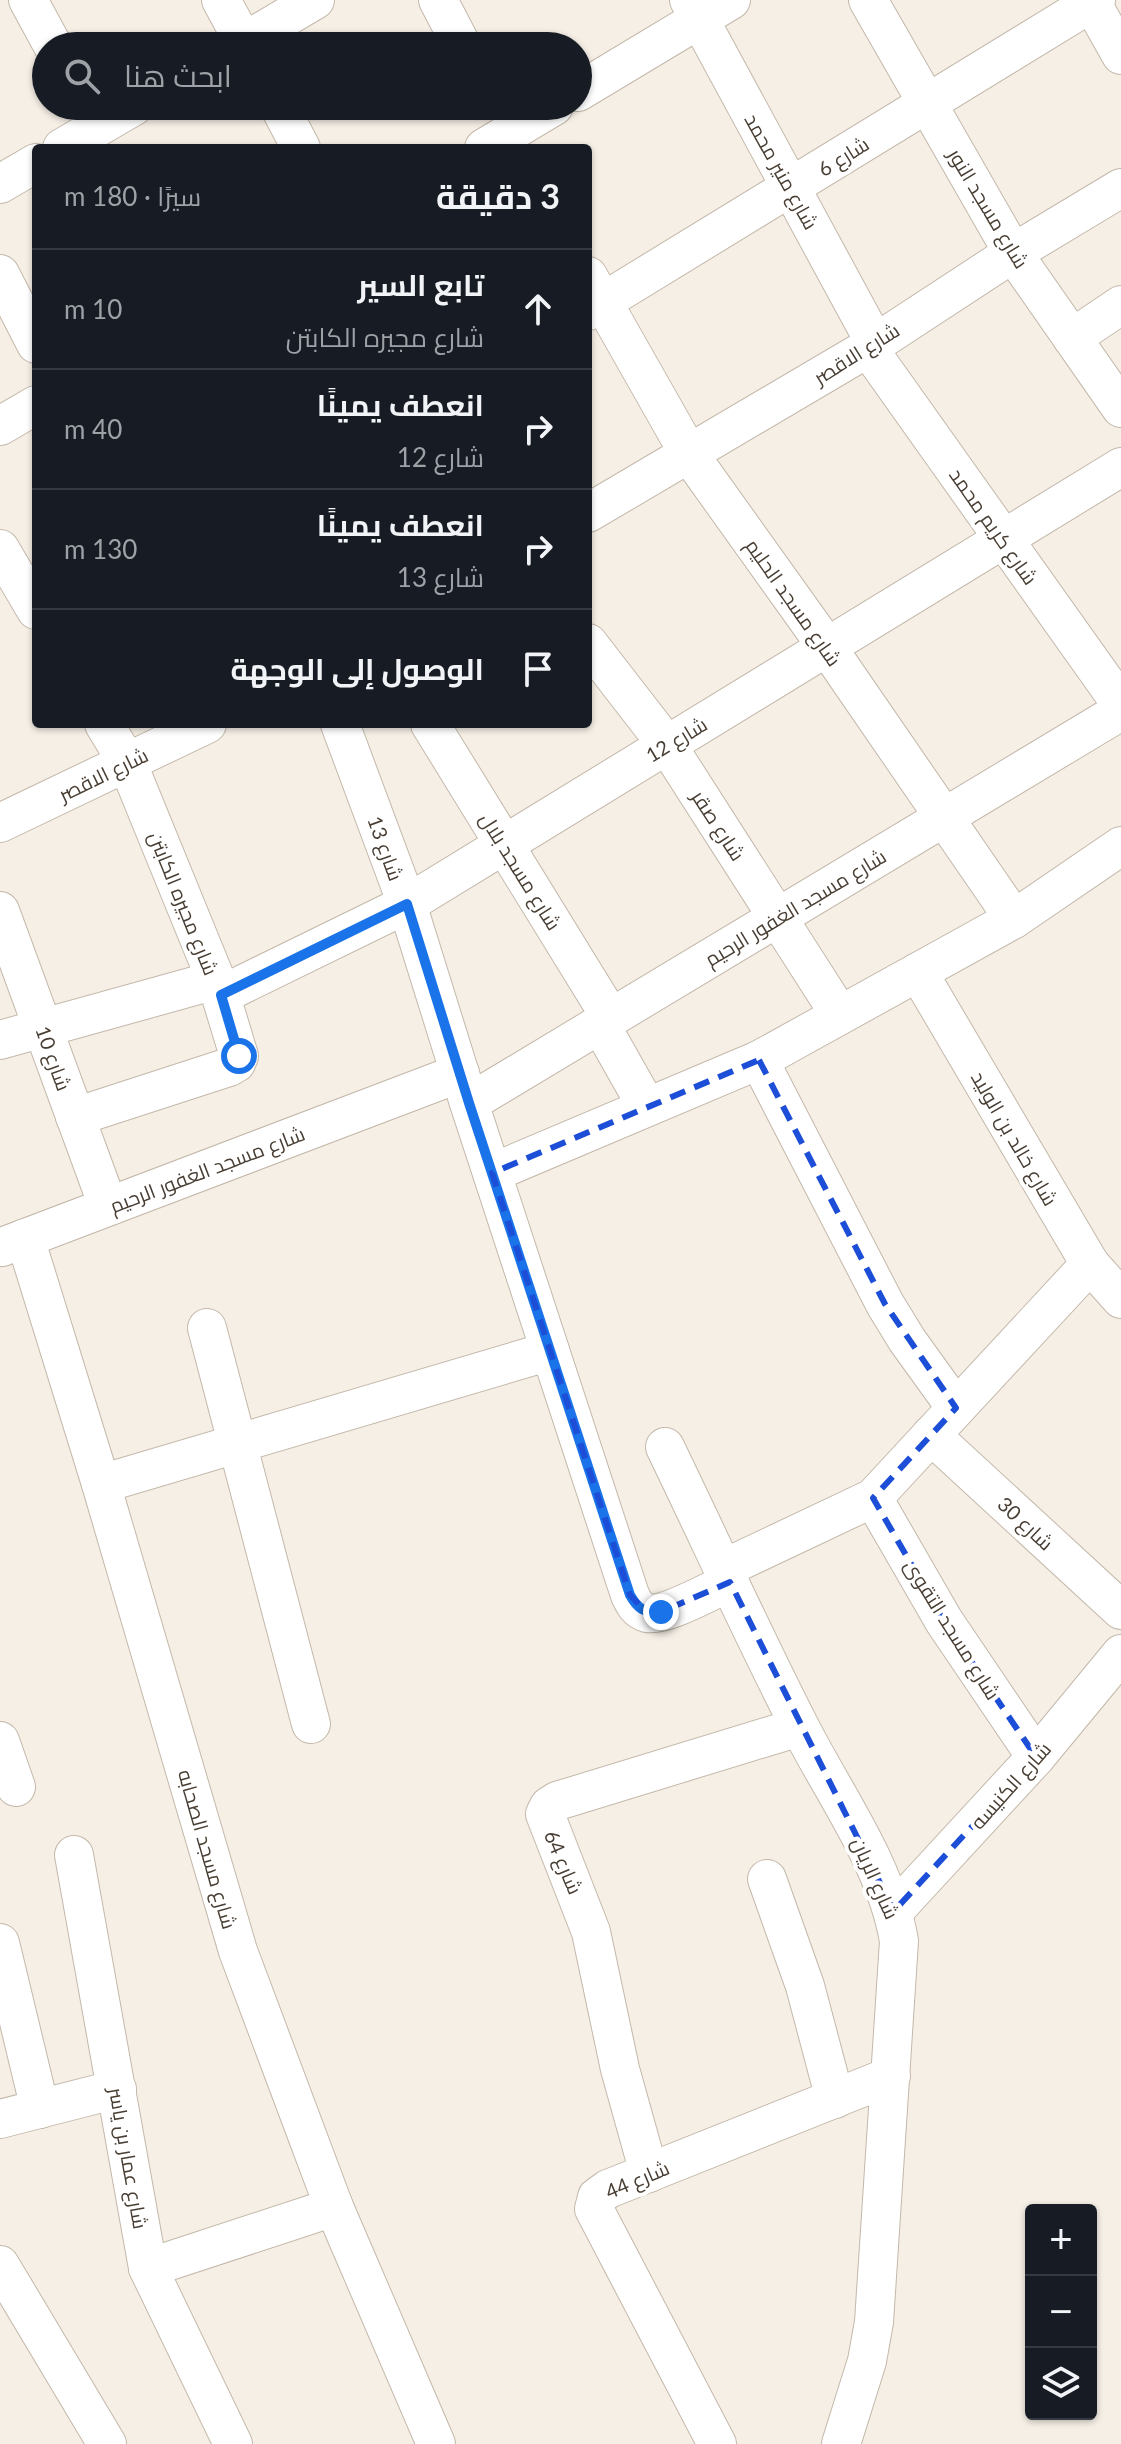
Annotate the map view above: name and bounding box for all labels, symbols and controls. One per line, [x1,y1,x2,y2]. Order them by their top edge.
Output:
search box [32,32,592,120]
icon: search [60,54,104,98]
text: ابحث هنا [124,57,232,93]
street label: شارع منير محمد [738,109,824,235]
street label: شارع 6 [813,131,874,183]
street label: شارع مسجد النور [941,143,1034,274]
text: 3 دقيقة [436,175,560,216]
text: سيرًا · 180 m [64,180,201,212]
text: تابع السير [357,266,484,302]
icon: ahead [516,287,560,331]
text: 10 m [64,293,122,325]
street label: شارع الاقصر [808,317,905,392]
text: شارع مجيره الكابتن [286,321,484,353]
text: انعطف يمينًا [317,386,484,422]
icon: right [516,407,560,451]
text: 40 m [64,413,122,445]
text: شارع 12 [397,441,484,473]
street label: شارع كريم محمد [943,463,1043,591]
text: انعطف يمينًا [317,506,484,542]
icon: right [516,527,560,571]
text: 130 m [64,533,137,565]
street label: شارع مسجد الحليم [739,534,847,672]
text: شارع 13 [397,561,484,593]
icon: arrive [516,647,560,691]
text: الوصول إلى الوجهة [230,650,484,686]
street label: شارع 12 [641,711,712,769]
street label: شارع الاقصر [53,742,153,809]
street label: شارع صقر [684,784,751,866]
street label: شارع مسجد بلال [473,808,567,936]
street label: شارع 13 [360,812,409,885]
street label: شارع مجيره الكابتن [142,828,224,979]
street label: شارع مسجد الغفور الرحيم [700,843,892,973]
street label: شارع 10 [28,1022,77,1095]
route start [221,1038,257,1074]
street label: شارع خالد بن الوليد [964,1067,1063,1211]
street label: شارع مسجد الغفور الرحيم [106,1121,309,1220]
street label: شارع 30 [991,1491,1059,1557]
street label: شارع مسجد التقوى [898,1554,1006,1705]
route end [643,1594,679,1630]
street label: شارع الكنيسه [965,1737,1057,1835]
street label: شارع مسجد الصحابه [171,1767,242,1932]
street label: شارع 64 [537,1826,588,1899]
street label: شارع الريان [845,1833,905,1924]
street label: شارع عمار بن ياسر [102,2084,153,2231]
street label: شارع 44 [601,2155,674,2206]
map controls [1025,2204,1097,2420]
button: + [1025,2204,1097,2276]
button: − [1025,2276,1097,2348]
button: layers [1025,2348,1097,2420]

